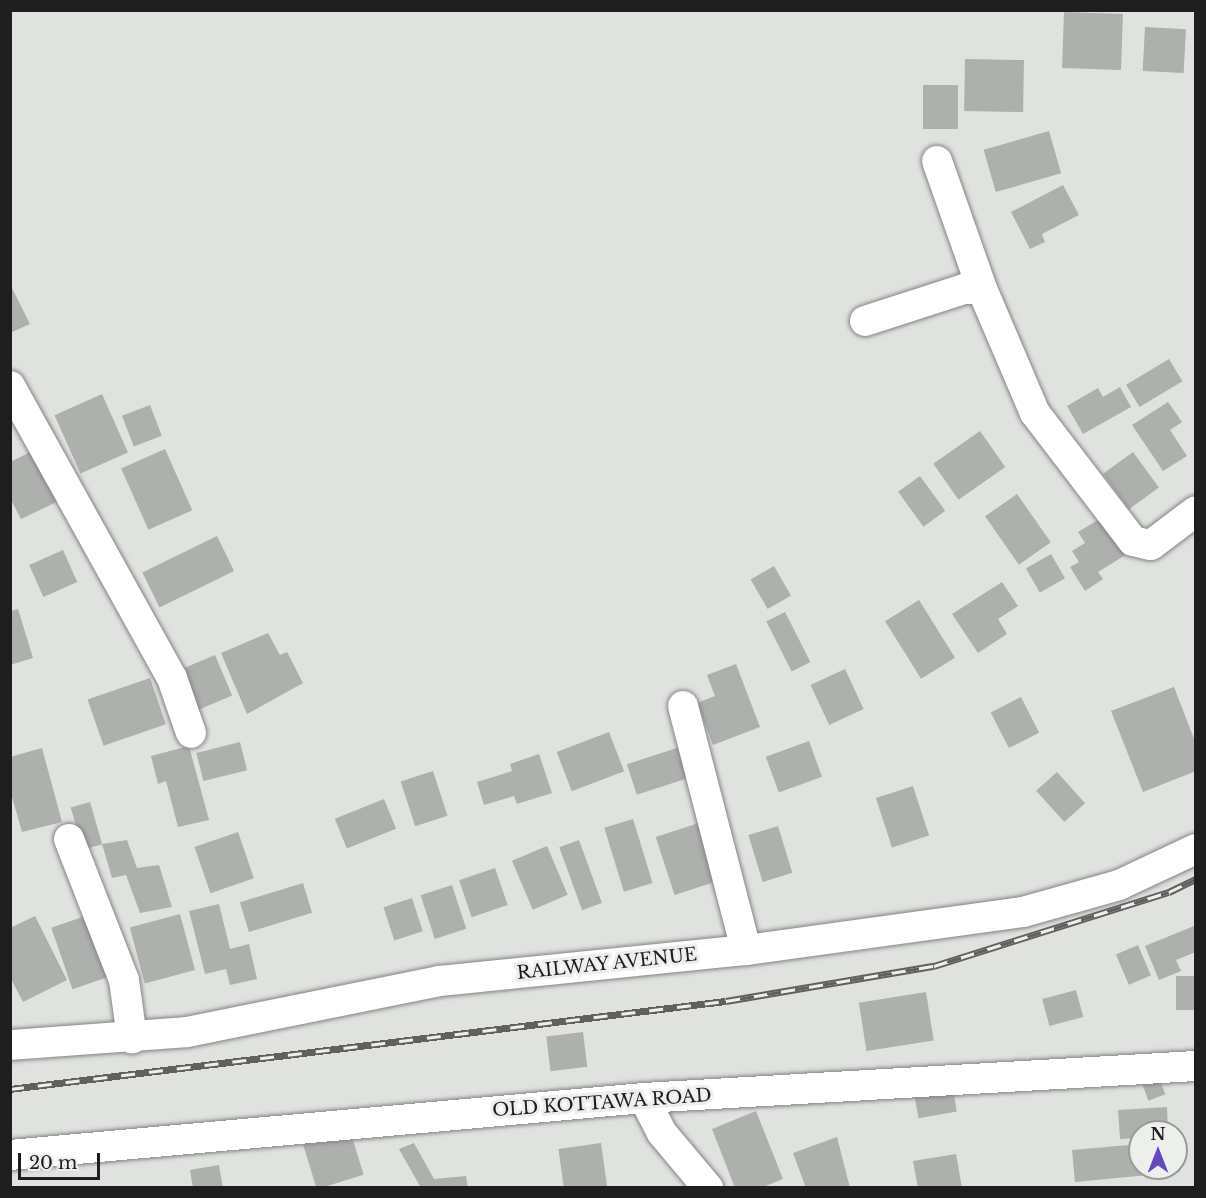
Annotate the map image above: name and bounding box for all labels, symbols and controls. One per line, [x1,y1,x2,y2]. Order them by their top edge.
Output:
street label: RAILWAY AVENUE [515,944,699,984]
street label: OLD KOTTAWA ROAD [491,1085,713,1121]
north arrow [1128,1120,1188,1180]
text: N [1150,1124,1166,1144]
scale bar [21,1141,104,1179]
text: 20 m [29,1152,77,1174]

